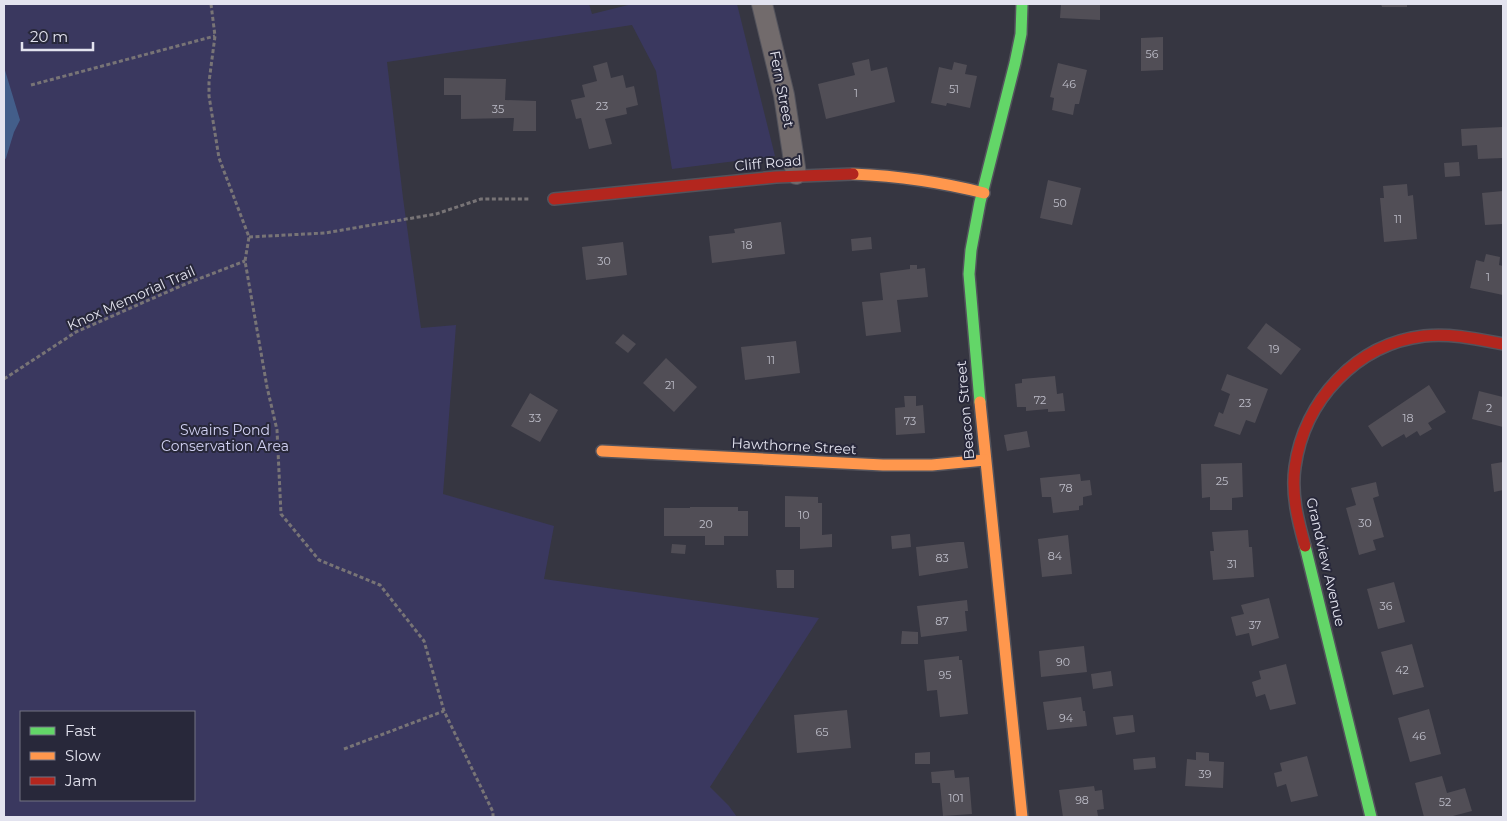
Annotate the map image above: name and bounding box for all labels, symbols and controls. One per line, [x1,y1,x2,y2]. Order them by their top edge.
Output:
scale bar [22,20,94,52]
text: 20 m [30,27,68,46]
house number: 56 [1146,47,1159,61]
street label: Fern Street [766,49,798,129]
house number: 46 [1062,77,1076,91]
house number: 51 [949,82,959,96]
house number: 1 [854,86,858,100]
house number: 23 [596,99,608,113]
house number: 35 [492,102,504,116]
street label: Cliff Road [734,151,802,175]
house number: 50 [1053,196,1067,210]
house number: 11 [1394,212,1402,226]
house number: 18 [742,238,753,252]
house number: 30 [597,254,611,268]
street label: Knox Memorial Trail [64,262,198,334]
house number: 1 [1486,270,1490,284]
house number: 19 [1269,342,1280,356]
house number: 11 [767,353,775,367]
street label: Beacon Street [952,360,978,460]
house number: 21 [665,378,675,392]
house number: 72 [1034,393,1046,407]
house number: 23 [1239,396,1251,410]
house number: 2 [1486,401,1492,415]
house number: 33 [529,411,541,425]
house number: 18 [1403,411,1414,425]
house number: 73 [904,414,916,428]
park label: Swains Pond Conservation Area [161,421,289,455]
street label: Hawthorne Street [731,434,857,458]
house number: 25 [1216,474,1228,488]
house number: 78 [1059,481,1073,495]
street label: Grandview Avenue [1302,496,1350,628]
house number: 10 [798,508,810,522]
house number: 30 [1358,516,1372,530]
house number: 20 [699,517,713,531]
house number: 84 [1048,549,1063,563]
house number: 83 [935,551,949,565]
house number: 31 [1227,557,1237,571]
house number: 36 [1380,599,1393,613]
house number: 87 [935,614,949,628]
house number: 37 [1249,618,1261,632]
house number: 90 [1056,655,1070,669]
house number: 42 [1395,663,1409,677]
house number: 95 [939,668,951,682]
legend [20,711,195,801]
house number: 94 [1059,711,1074,725]
text: Fast [65,721,96,740]
house number: 65 [816,725,828,739]
house number: 46 [1412,729,1426,743]
text: Slow [65,746,101,765]
house number: 39 [1199,767,1212,781]
text: Jam [64,771,97,790]
house number: 101 [948,791,964,805]
house number: 98 [1075,793,1089,807]
house number: 52 [1439,795,1451,809]

